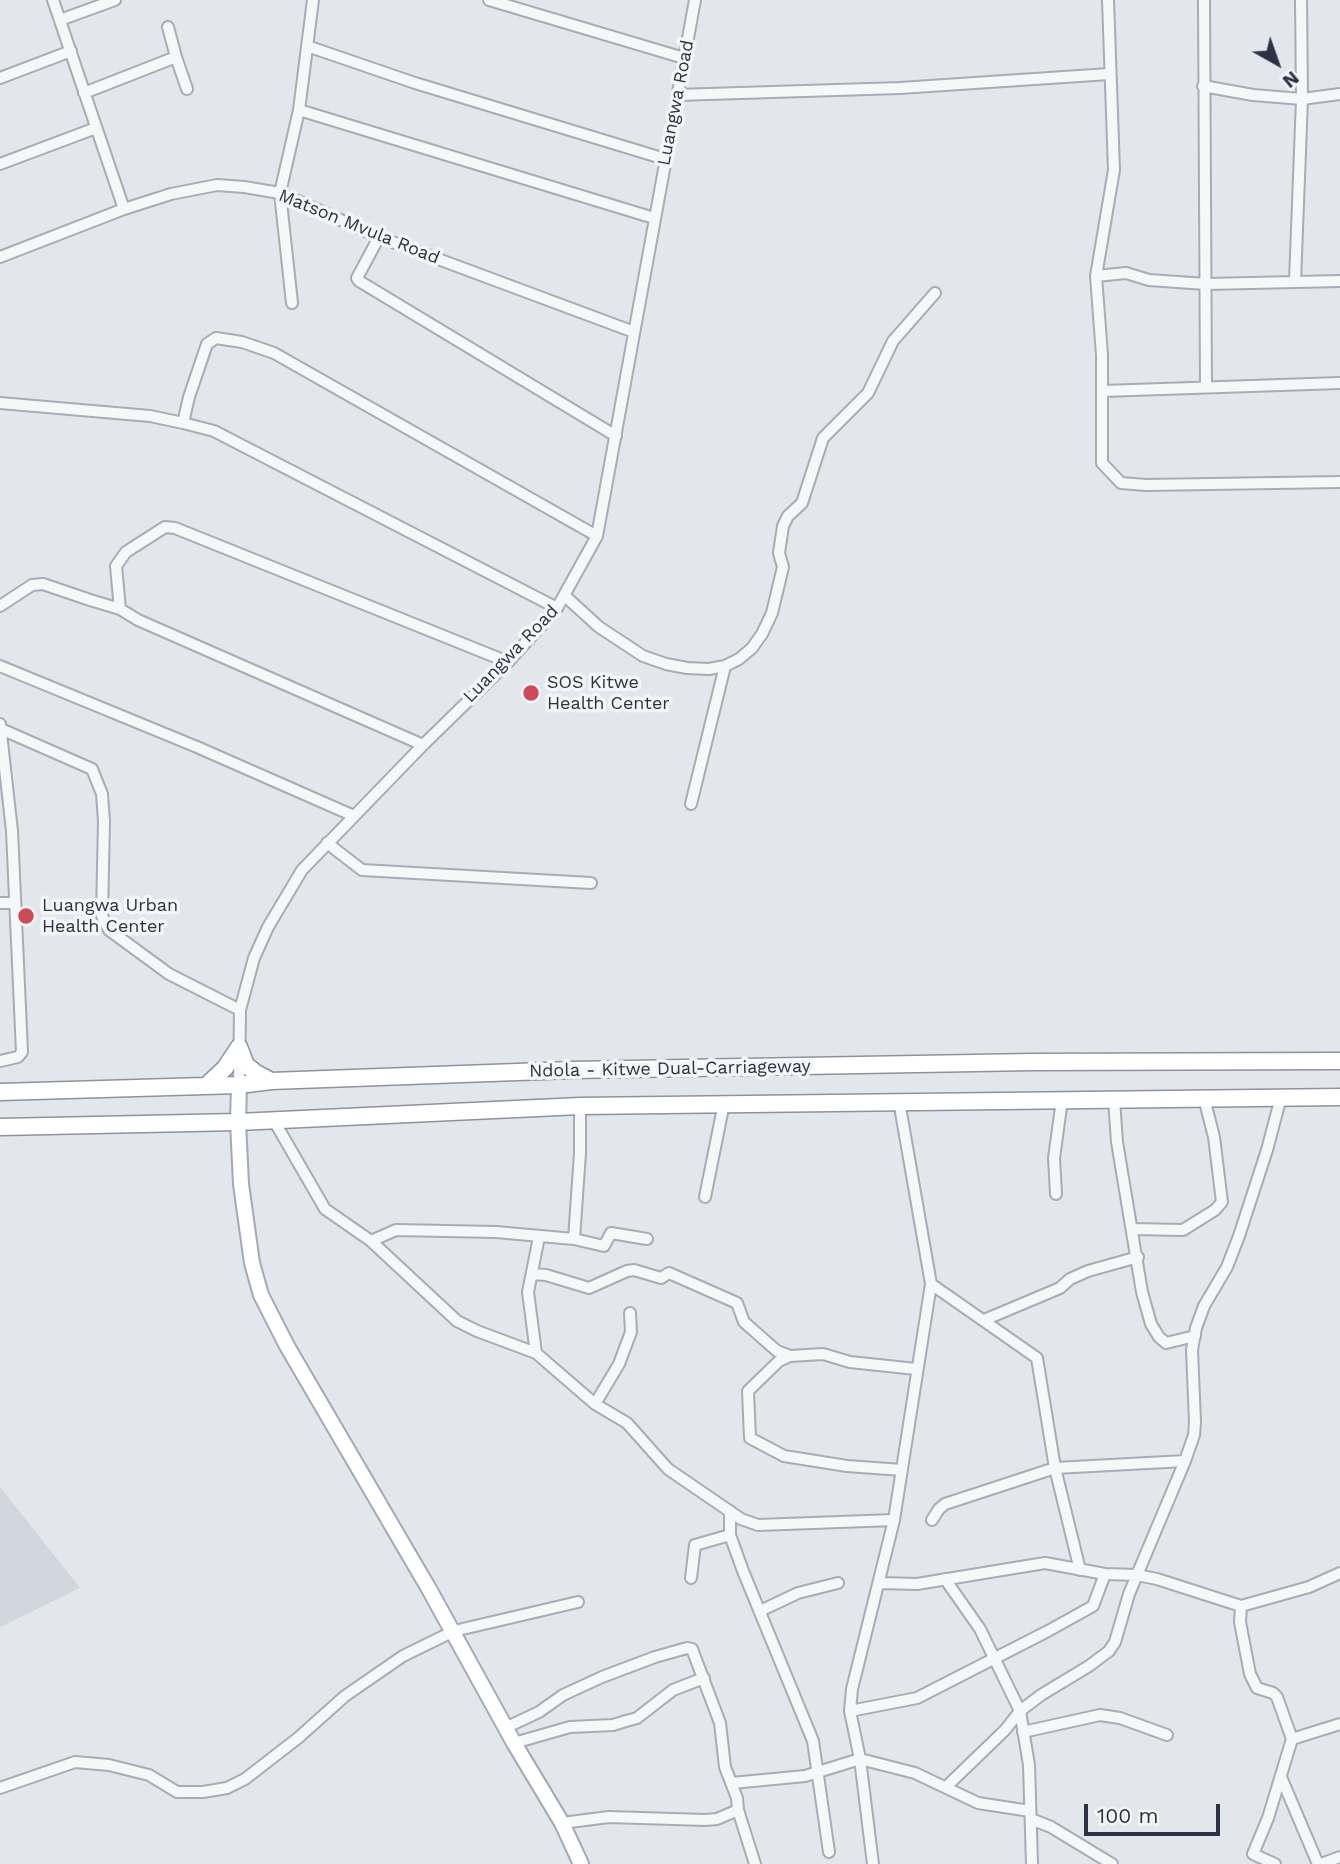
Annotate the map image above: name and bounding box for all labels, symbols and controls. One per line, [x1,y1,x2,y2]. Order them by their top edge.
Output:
north arrow [1242,28,1312,98]
street label: Luangwa Road [653,38,699,168]
text: N [1278,66,1304,93]
street label: Matson Mvula Road [275,185,443,269]
street label: Luangwa Road [459,601,563,707]
place label: SOS Kitwe Health Center [547,672,670,714]
marker: SOS Kitwe Health Center [521,683,541,703]
place label: Luangwa Urban Health Center [42,895,178,937]
marker: Luangwa Urban Health Center [16,906,36,926]
street label: Ndola - Kitwe Dual-Carriageway [529,1056,811,1082]
scale bar [1088,1790,1224,1834]
text: 100 m [1097,1803,1159,1828]

